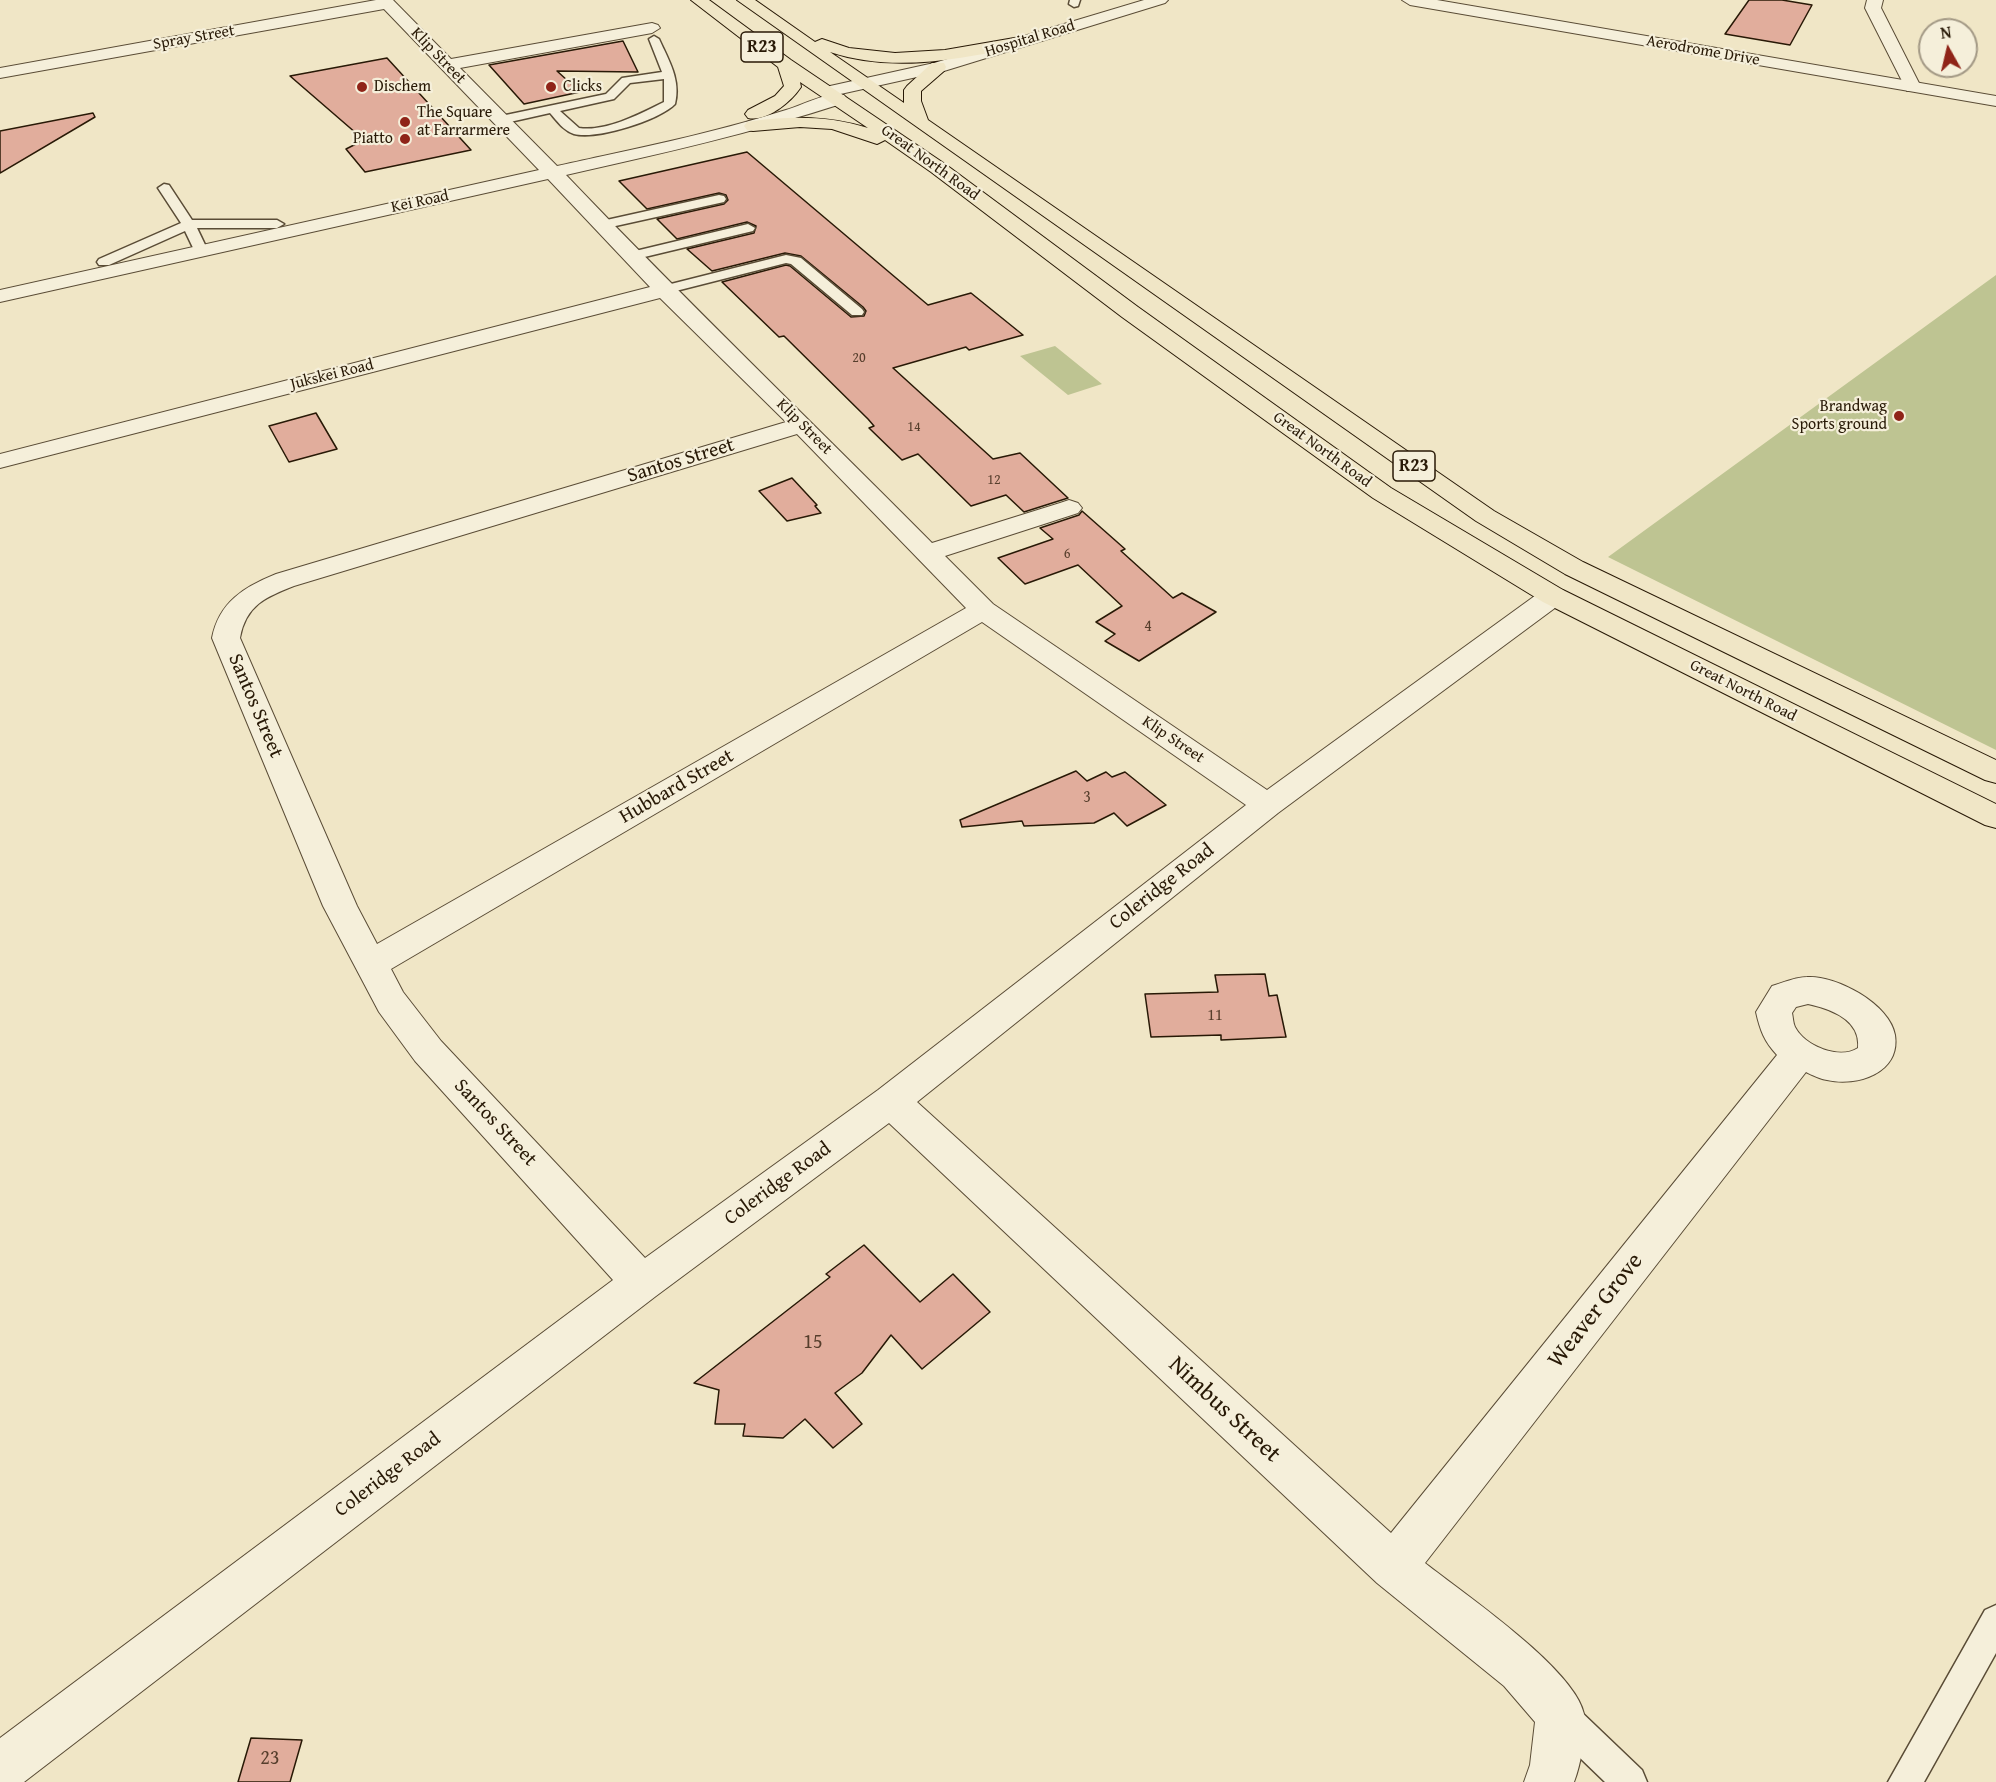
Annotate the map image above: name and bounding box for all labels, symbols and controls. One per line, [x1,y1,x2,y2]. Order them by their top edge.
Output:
street label: Hospital Road [983,16,1077,62]
north arrow [1918,18,1978,78]
text: N [1939,20,1953,45]
street label: Spray Street [152,21,236,55]
street label: Klip Street [406,24,470,88]
road number: R23 [741,32,783,62]
street label: Aerodrome Drive [1645,32,1761,70]
place label: Dischem [374,77,431,97]
place label: Clicks [563,77,602,97]
marker: Dischem [355,80,369,94]
marker: Clicks [544,80,558,94]
place label: The Square at Farrarmere [417,103,510,141]
marker: The Square at Farrarmere [398,115,412,129]
street label: Great North Road [877,121,983,205]
place label: Piatto [353,129,393,149]
marker: Piatto [398,132,412,146]
street label: Kei Road [389,187,451,217]
house number: 20 [852,350,866,366]
street label: Jukskei Road [288,355,376,395]
street label: Klip Street [772,395,836,459]
place label: Brandwag Sports ground [1792,397,1887,435]
street label: Great North Road [1269,408,1375,492]
marker: Brandwag Sports ground [1892,409,1906,423]
house number: 14 [907,419,921,435]
street label: Santos Street [625,433,737,489]
road number: R23 [1393,451,1435,481]
house number: 12 [987,472,1001,488]
house number: 6 [1064,546,1070,562]
house number: 4 [1144,617,1152,637]
street label: Santos Street [222,650,288,762]
street label: Great North Road [1687,656,1799,726]
street label: Klip Street [1138,712,1208,768]
street label: Hubbard Street [616,745,738,829]
house number: 3 [1083,788,1091,808]
street label: Coleridge Road [1105,839,1219,935]
house number: 11 [1207,1006,1223,1026]
street label: Santos Street [448,1074,542,1172]
street label: Coleridge Road [720,1137,836,1231]
street label: Weaver Grove [1542,1248,1650,1374]
house number: 15 [803,1331,823,1355]
street label: Nimbus Street [1162,1351,1286,1469]
street label: Coleridge Road [330,1427,446,1523]
house number: 23 [260,1747,280,1771]

